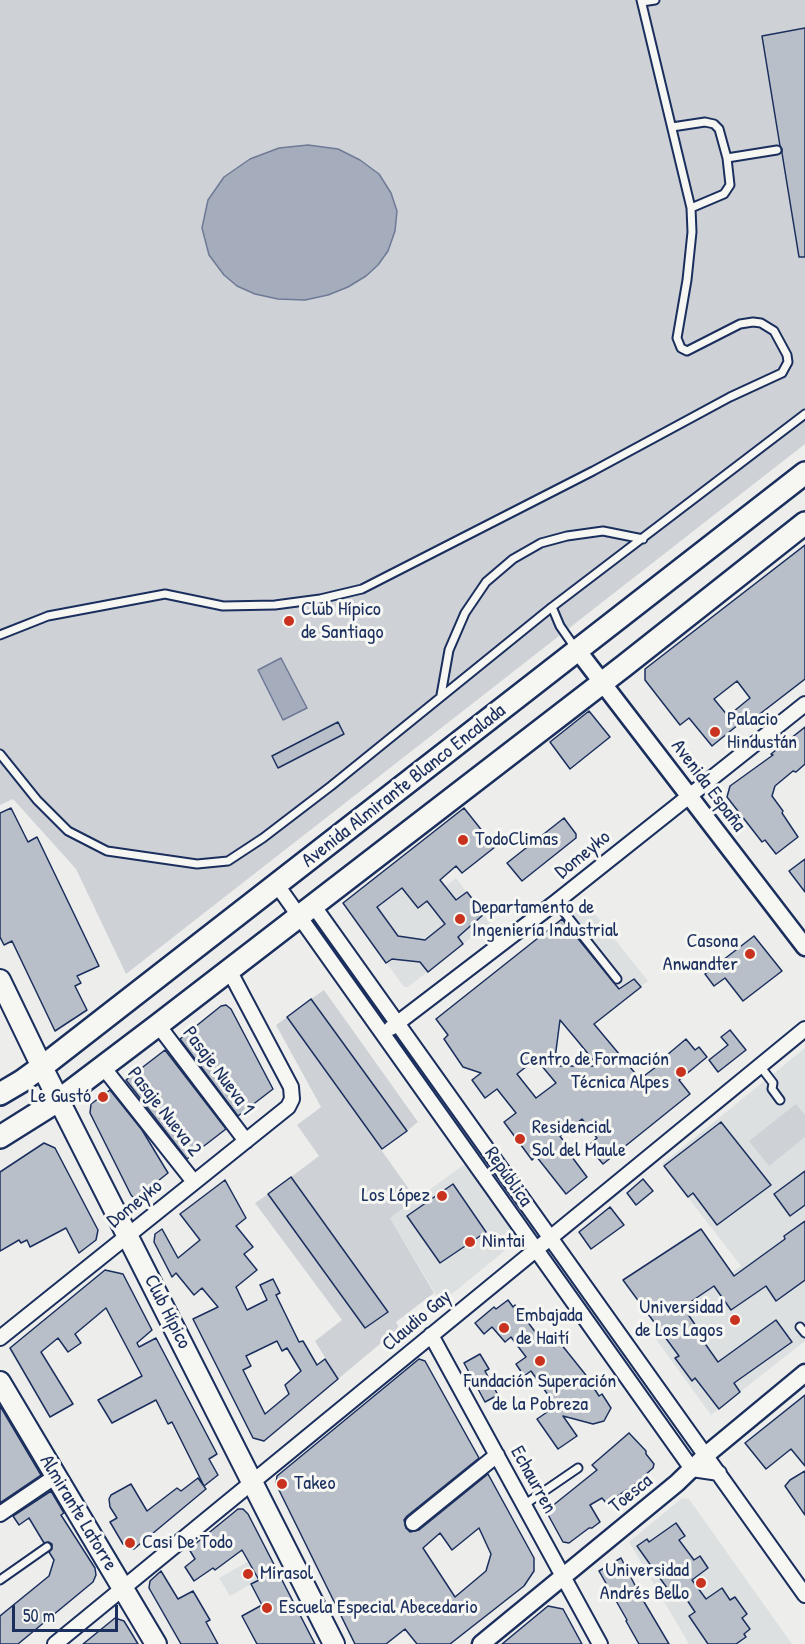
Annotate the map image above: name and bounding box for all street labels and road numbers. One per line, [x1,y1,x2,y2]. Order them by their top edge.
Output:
street label: Avenida Almirante Blanco Encalada [297,699,511,873]
street label: Avenida España [666,735,750,837]
street label: Domeyko [551,826,615,884]
street label: Pasaje Nueva 1 [177,1022,259,1120]
street label: Pasaje Nueva 2 [122,1063,206,1161]
street label: República [479,1143,537,1211]
street label: Domeyko [103,1175,167,1233]
street label: Club Hípico [138,1271,196,1353]
street label: Claudio Gay [378,1285,456,1357]
street label: Echaurren [505,1442,561,1518]
street label: Almirante Latorre [34,1451,122,1575]
street label: Toesca [605,1469,657,1519]

